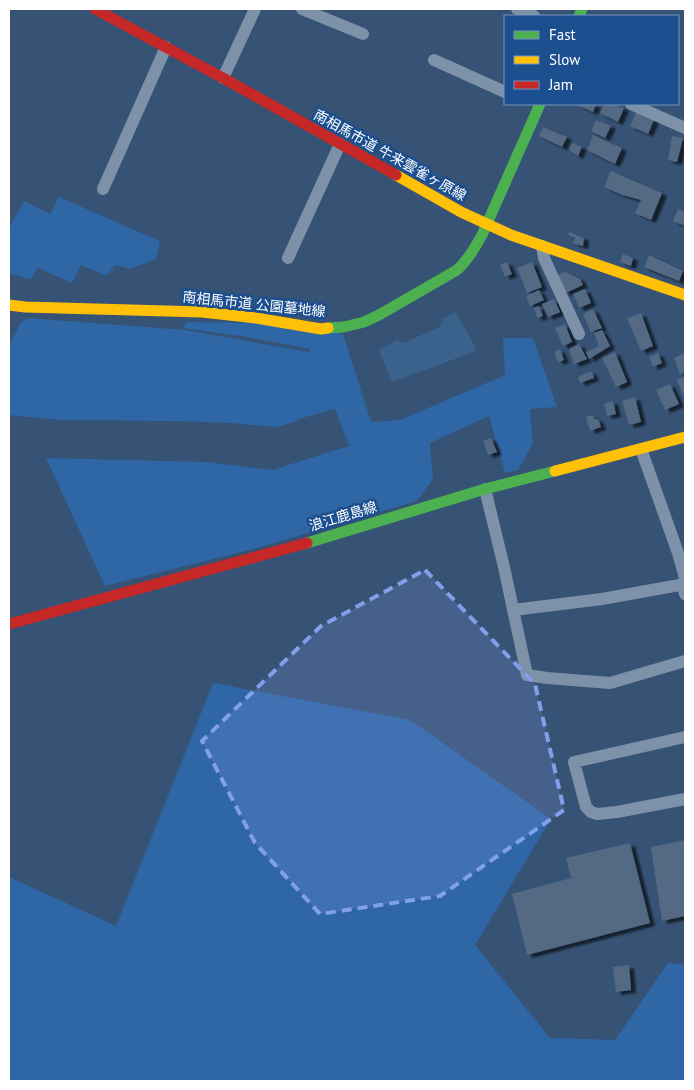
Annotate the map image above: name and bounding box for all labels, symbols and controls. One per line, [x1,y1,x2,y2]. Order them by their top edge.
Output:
legend [504,15,679,105]
text: Fast [549,25,576,44]
text: Slow [549,50,580,69]
text: Jam [548,75,573,94]
street label: 南相馬市道 牛来雲雀ヶ原線 [311,105,469,205]
street label: 南相馬市道 公園墓地線 [182,288,326,320]
street label: 浪江鹿島線 [307,497,379,535]

